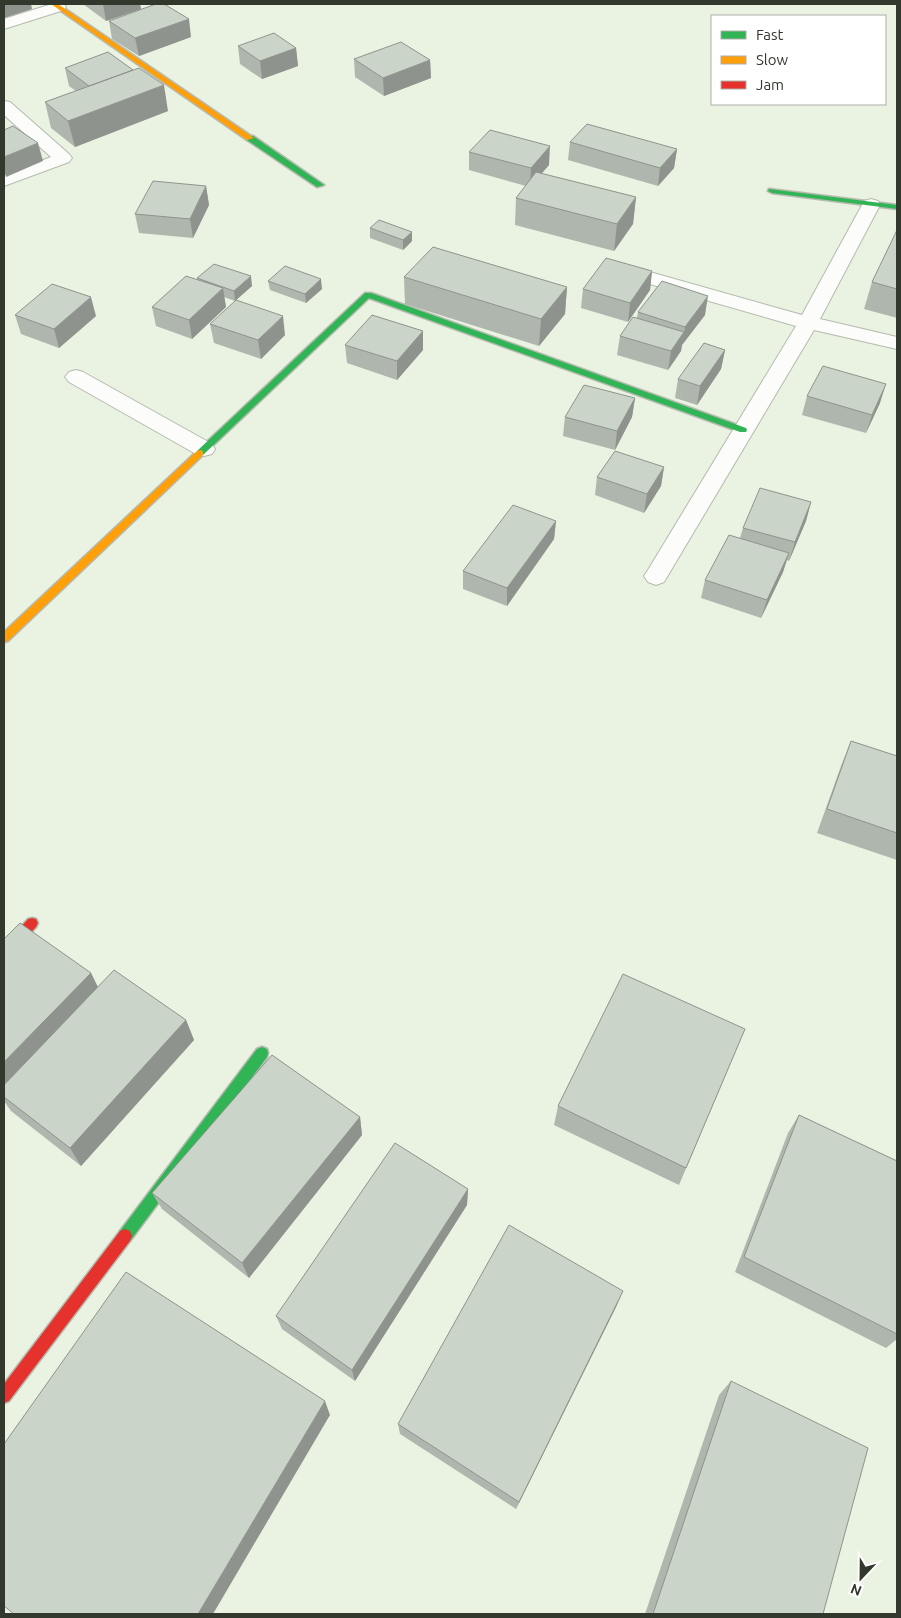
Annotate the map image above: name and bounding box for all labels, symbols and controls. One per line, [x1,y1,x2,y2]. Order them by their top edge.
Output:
legend [711,15,886,105]
text: Fast [756,26,784,43]
text: Slow [756,51,789,68]
text: Jam [756,76,784,93]
north arrow [836,1553,886,1603]
text: N [848,1581,864,1599]

